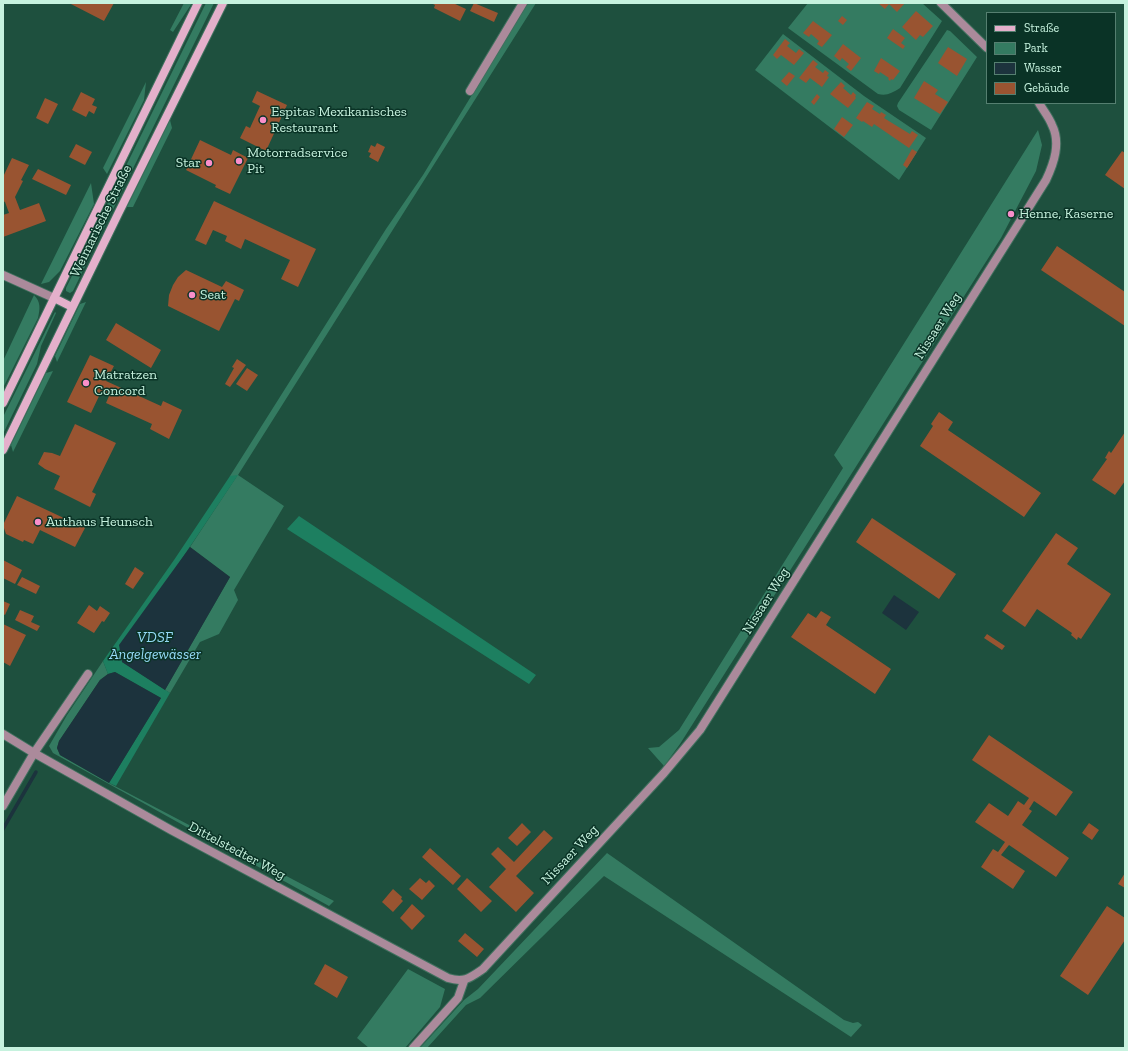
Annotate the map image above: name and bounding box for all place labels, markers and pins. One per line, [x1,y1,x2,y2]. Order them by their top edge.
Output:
place label: Espitas Mexikanisches Restaurant [271,104,407,136]
marker: Espitas Mexikanisches Restaurant [258,115,268,125]
place label: Motorradservice Pit [247,145,347,178]
place label: Star [176,155,201,171]
marker: Motorradservice Pit [234,156,244,166]
marker: Star [204,158,214,168]
place label: Henne, Kaserne [1019,206,1113,222]
marker: Henne, Kaserne [1006,209,1016,219]
place label: Seat [200,287,226,303]
marker: Seat [187,290,197,300]
place label: Matratzen Concord [94,367,157,400]
marker: Matratzen Concord [81,378,91,388]
place label: Authaus Heunsch [46,514,153,530]
marker: Authaus Heunsch [33,517,43,527]

